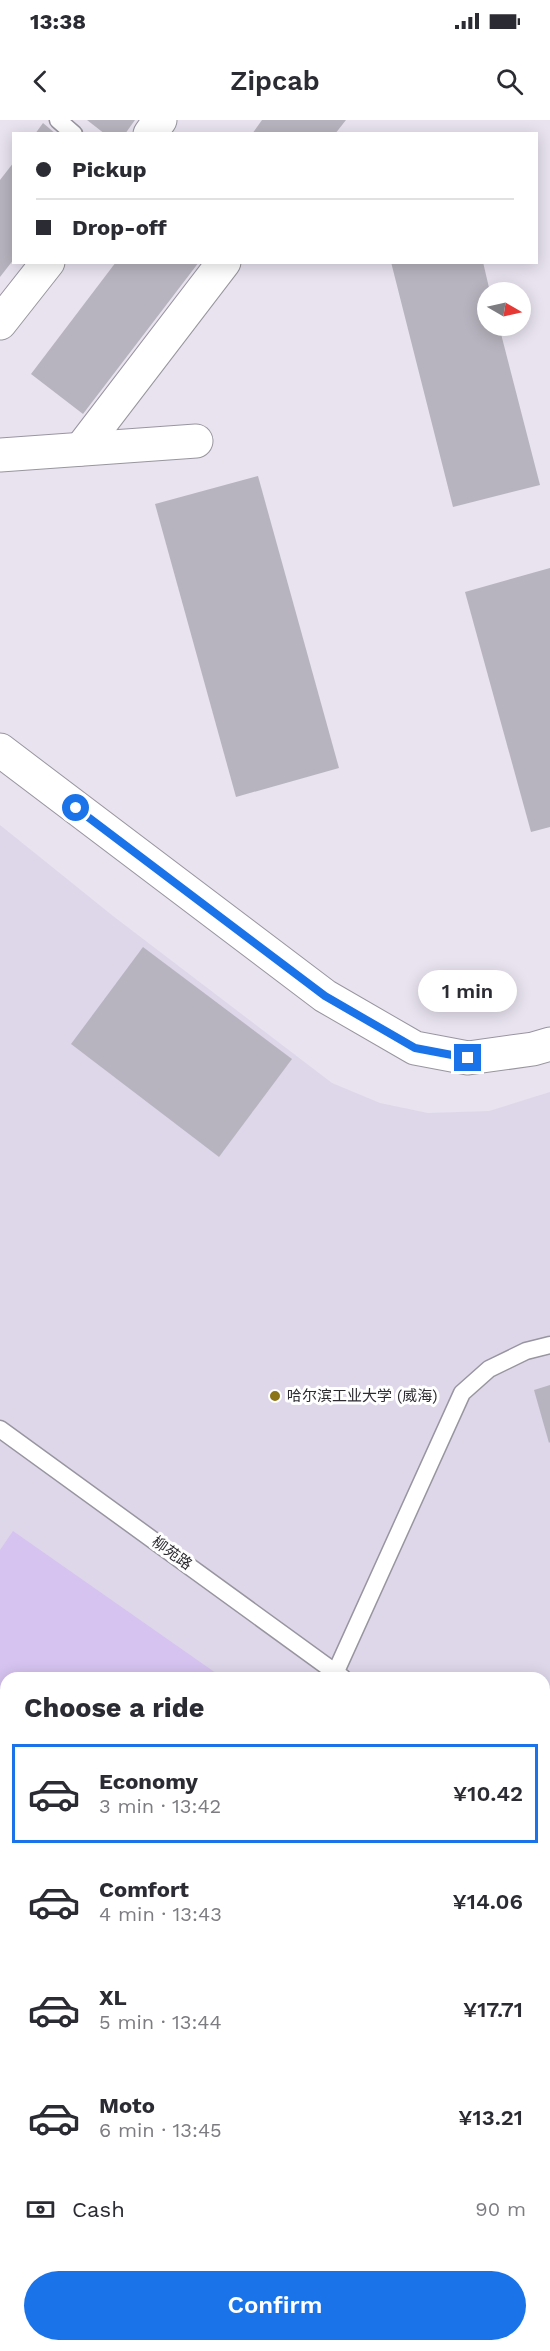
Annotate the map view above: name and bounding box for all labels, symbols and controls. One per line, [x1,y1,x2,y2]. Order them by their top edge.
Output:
text: 13:38 [30,9,86,34]
icon: back [24,65,57,98]
text: Zipcab [230,65,320,97]
icon: search [493,65,526,98]
text: Pickup [72,157,147,182]
text: Drop-off [72,215,167,240]
north arrow [477,282,531,336]
map controls [477,282,531,336]
route start [62,794,89,821]
callout: 1 min [418,971,518,1013]
text: 1 min [442,979,493,1003]
route end [454,1044,481,1071]
place label: 哈尔滨工业大学 (威海) [287,1387,438,1405]
marker: 哈尔滨工业大学 (威海) [268,1389,282,1403]
street label: 柳苑路 [149,1532,195,1574]
text: Choose a ride [24,1692,204,1724]
icon: car [27,1767,81,1821]
text: Economy [99,1769,198,1794]
text: ¥10.42 [453,1781,523,1806]
text: 3 min · 13:42 [99,1794,221,1818]
icon: car [27,1875,81,1929]
text: Comfort [99,1877,189,1902]
text: ¥14.06 [452,1889,523,1914]
text: 4 min · 13:43 [99,1902,222,1926]
icon: car [27,1983,81,2037]
text: XL [99,1985,127,2010]
text: ¥17.71 [463,1997,523,2022]
text: 5 min · 13:44 [99,2010,222,2034]
icon: car [27,2091,81,2145]
text: Moto [99,2093,155,2118]
text: ¥13.21 [458,2105,523,2130]
text: 6 min · 13:45 [99,2118,222,2142]
icon: cash [24,2193,57,2226]
text: Cash [72,2197,125,2222]
text: 90 m [475,2197,526,2221]
button: Confirm [24,2271,526,2340]

